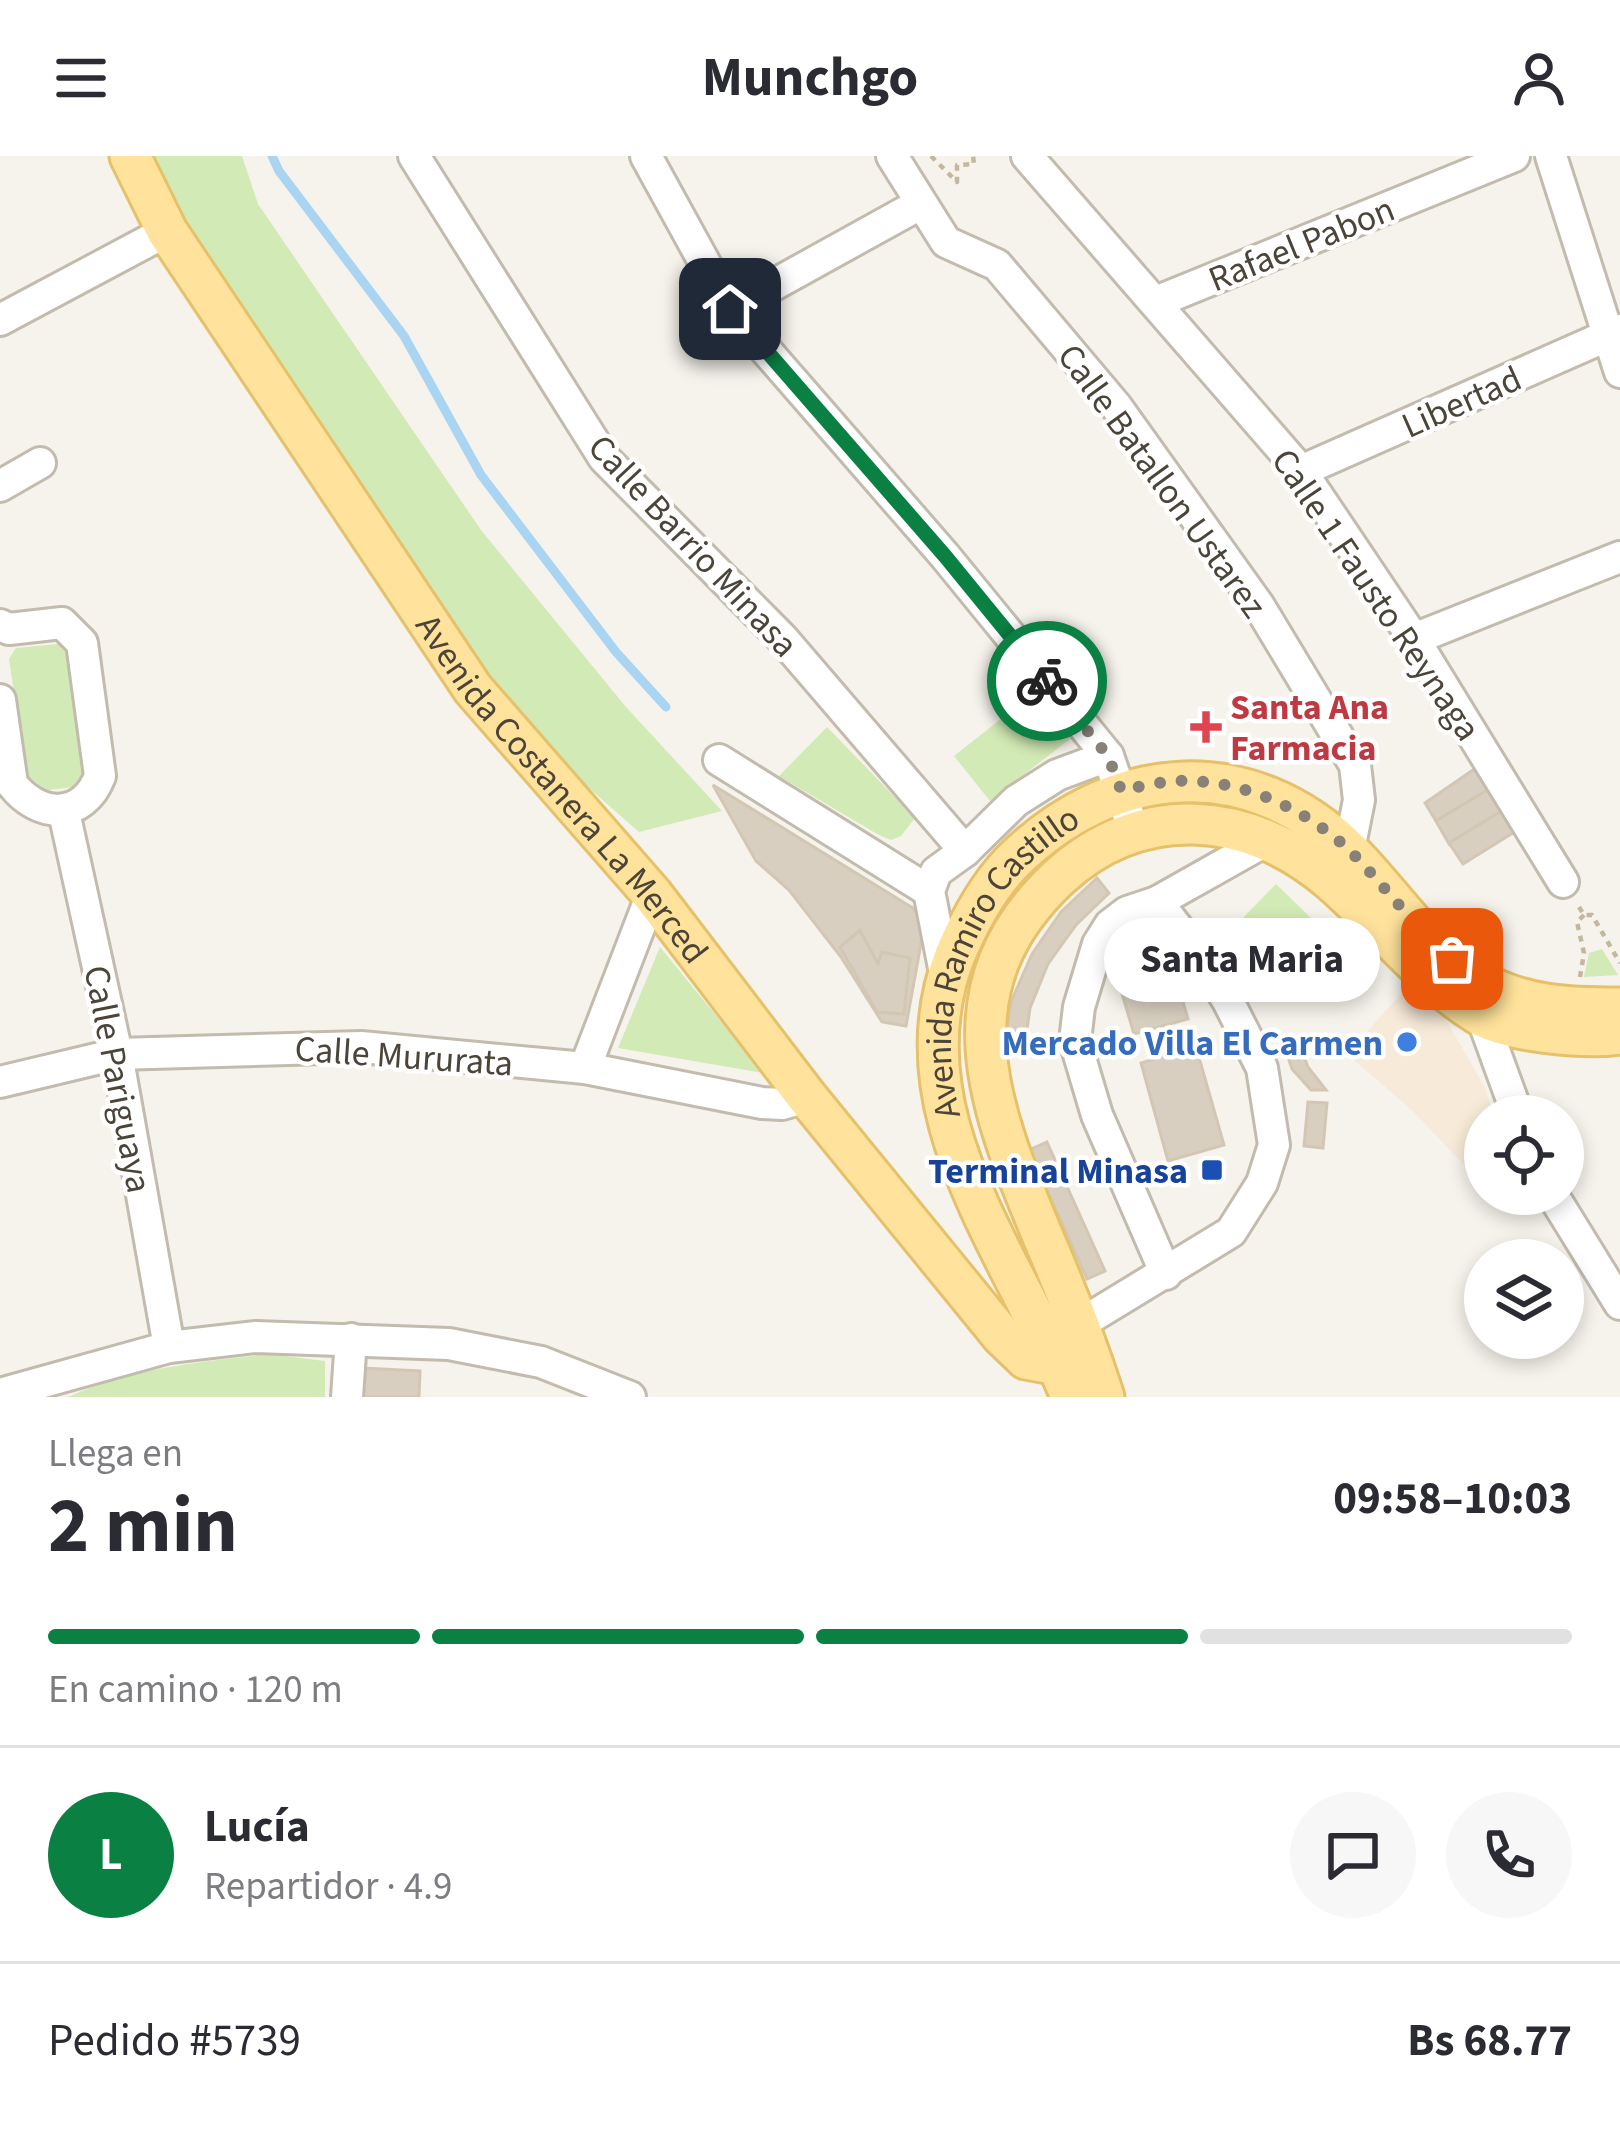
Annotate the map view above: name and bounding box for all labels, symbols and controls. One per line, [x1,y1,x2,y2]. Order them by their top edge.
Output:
text: Munchgo [702,40,918,117]
icon: menu [48,45,114,111]
icon: person [1506,45,1572,111]
street label: Rafael Pabon [1201,184,1402,305]
pin [679,258,781,360]
icon: home [697,276,763,342]
street label: Calle Batallon Ustarez [1045,333,1279,628]
street label: Libertad [1394,353,1530,451]
street label: Calle Barrio Minasa [576,423,810,669]
street label: Calle 1 Fausto Reynaga [1259,438,1493,751]
street label: Avenida Costanera La Merced [403,604,720,975]
courier [987,621,1107,741]
icon: bike [1014,648,1080,714]
place label: Santa Ana Farmacia [1230,682,1389,774]
marker: Santa Ana Farmacia [1193,714,1219,740]
street label: Avenida Ramiro Castillo [914,793,1089,1124]
pin [1401,908,1503,1010]
callout: Santa Maria [1104,917,1380,1001]
icon: bag [1419,926,1485,992]
text: Santa Maria [1140,932,1344,988]
street label: Calle Pariguaya [70,961,165,1197]
place label: Mercado Villa El Carmen [1001,1018,1383,1069]
street label: Calle Mururata [293,1023,515,1090]
marker: Mercado Villa El Carmen [1394,1029,1420,1055]
map controls [1464,1095,1584,1359]
button: locate [1464,1095,1584,1215]
place label: Terminal Minasa [928,1146,1188,1197]
marker: Terminal Minasa [1199,1157,1225,1183]
button: layers [1464,1239,1584,1359]
text: Llega en [48,1426,183,1482]
text: 09:58–10:03 [1333,1467,1572,1531]
text: 2 min [48,1471,238,1582]
text: En camino · 120 m [48,1662,343,1718]
button: chat [1290,1792,1416,1918]
button: phone [1446,1792,1572,1918]
text: Lucía [204,1795,310,1859]
text: L [99,1823,123,1887]
text: Repartidor · 4.9 [204,1859,452,1915]
text: Pedido #5739 [48,2009,301,2073]
text: Bs 68.77 [1407,2009,1572,2073]

